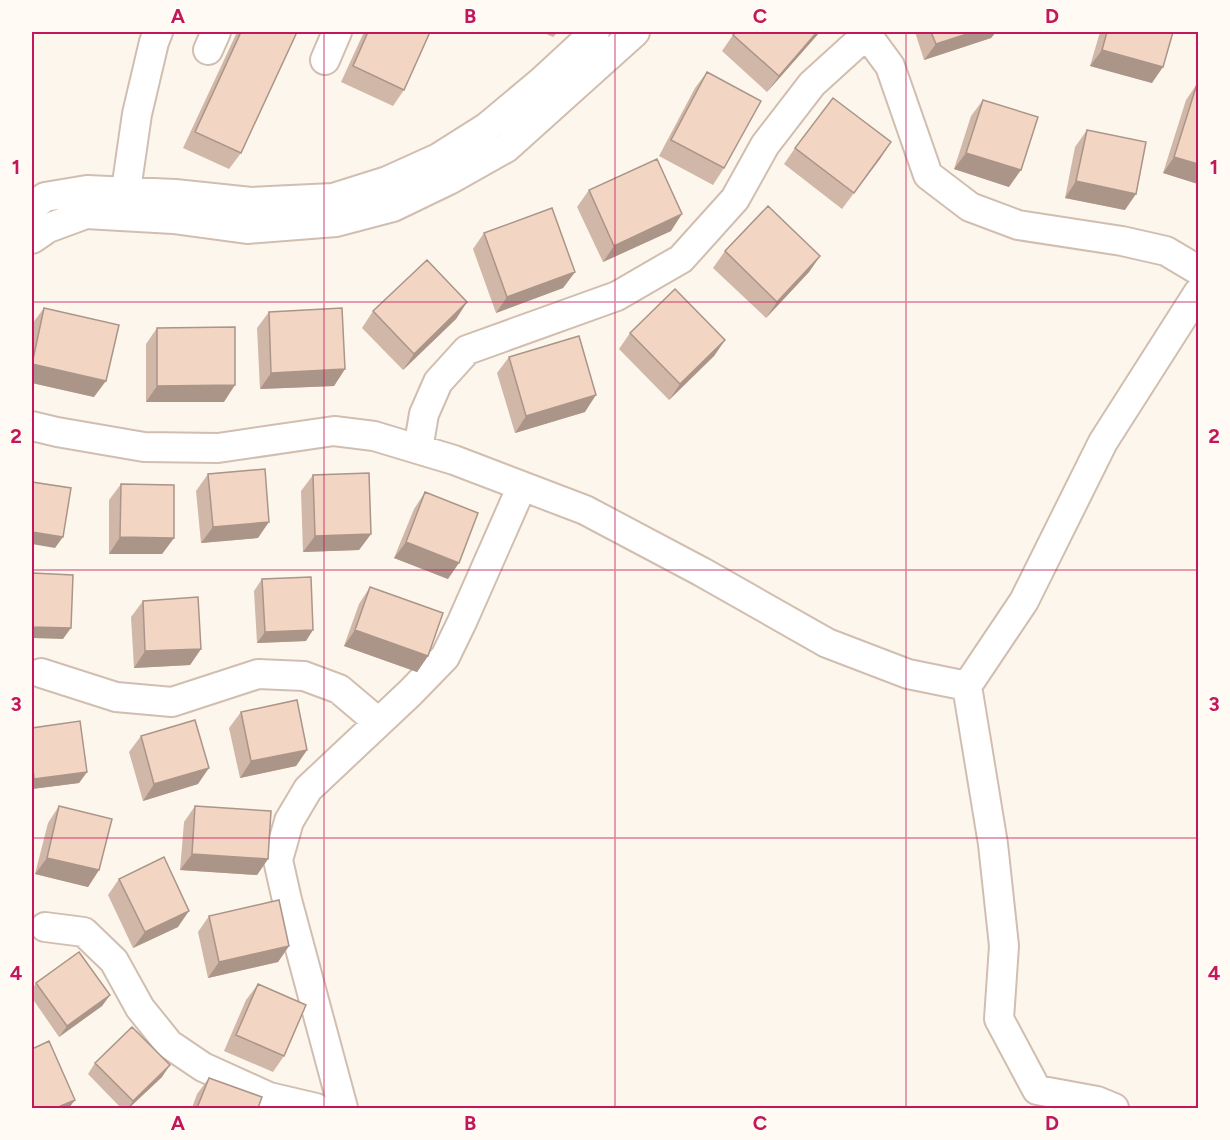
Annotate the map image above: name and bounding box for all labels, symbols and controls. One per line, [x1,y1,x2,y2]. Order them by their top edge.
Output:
text: A [171,4,186,28]
text: B [464,4,476,28]
text: C [753,4,767,28]
text: D [1045,4,1059,28]
text: 1 [12,155,20,179]
text: 1 [1210,155,1218,179]
text: 2 [10,424,22,448]
text: 2 [1208,424,1220,448]
text: 3 [10,692,22,716]
text: 3 [1208,692,1220,716]
text: 4 [10,961,23,985]
text: 4 [1208,961,1221,985]
text: A [171,1111,186,1135]
text: B [464,1111,476,1135]
text: C [753,1111,767,1135]
text: D [1045,1111,1059,1135]

